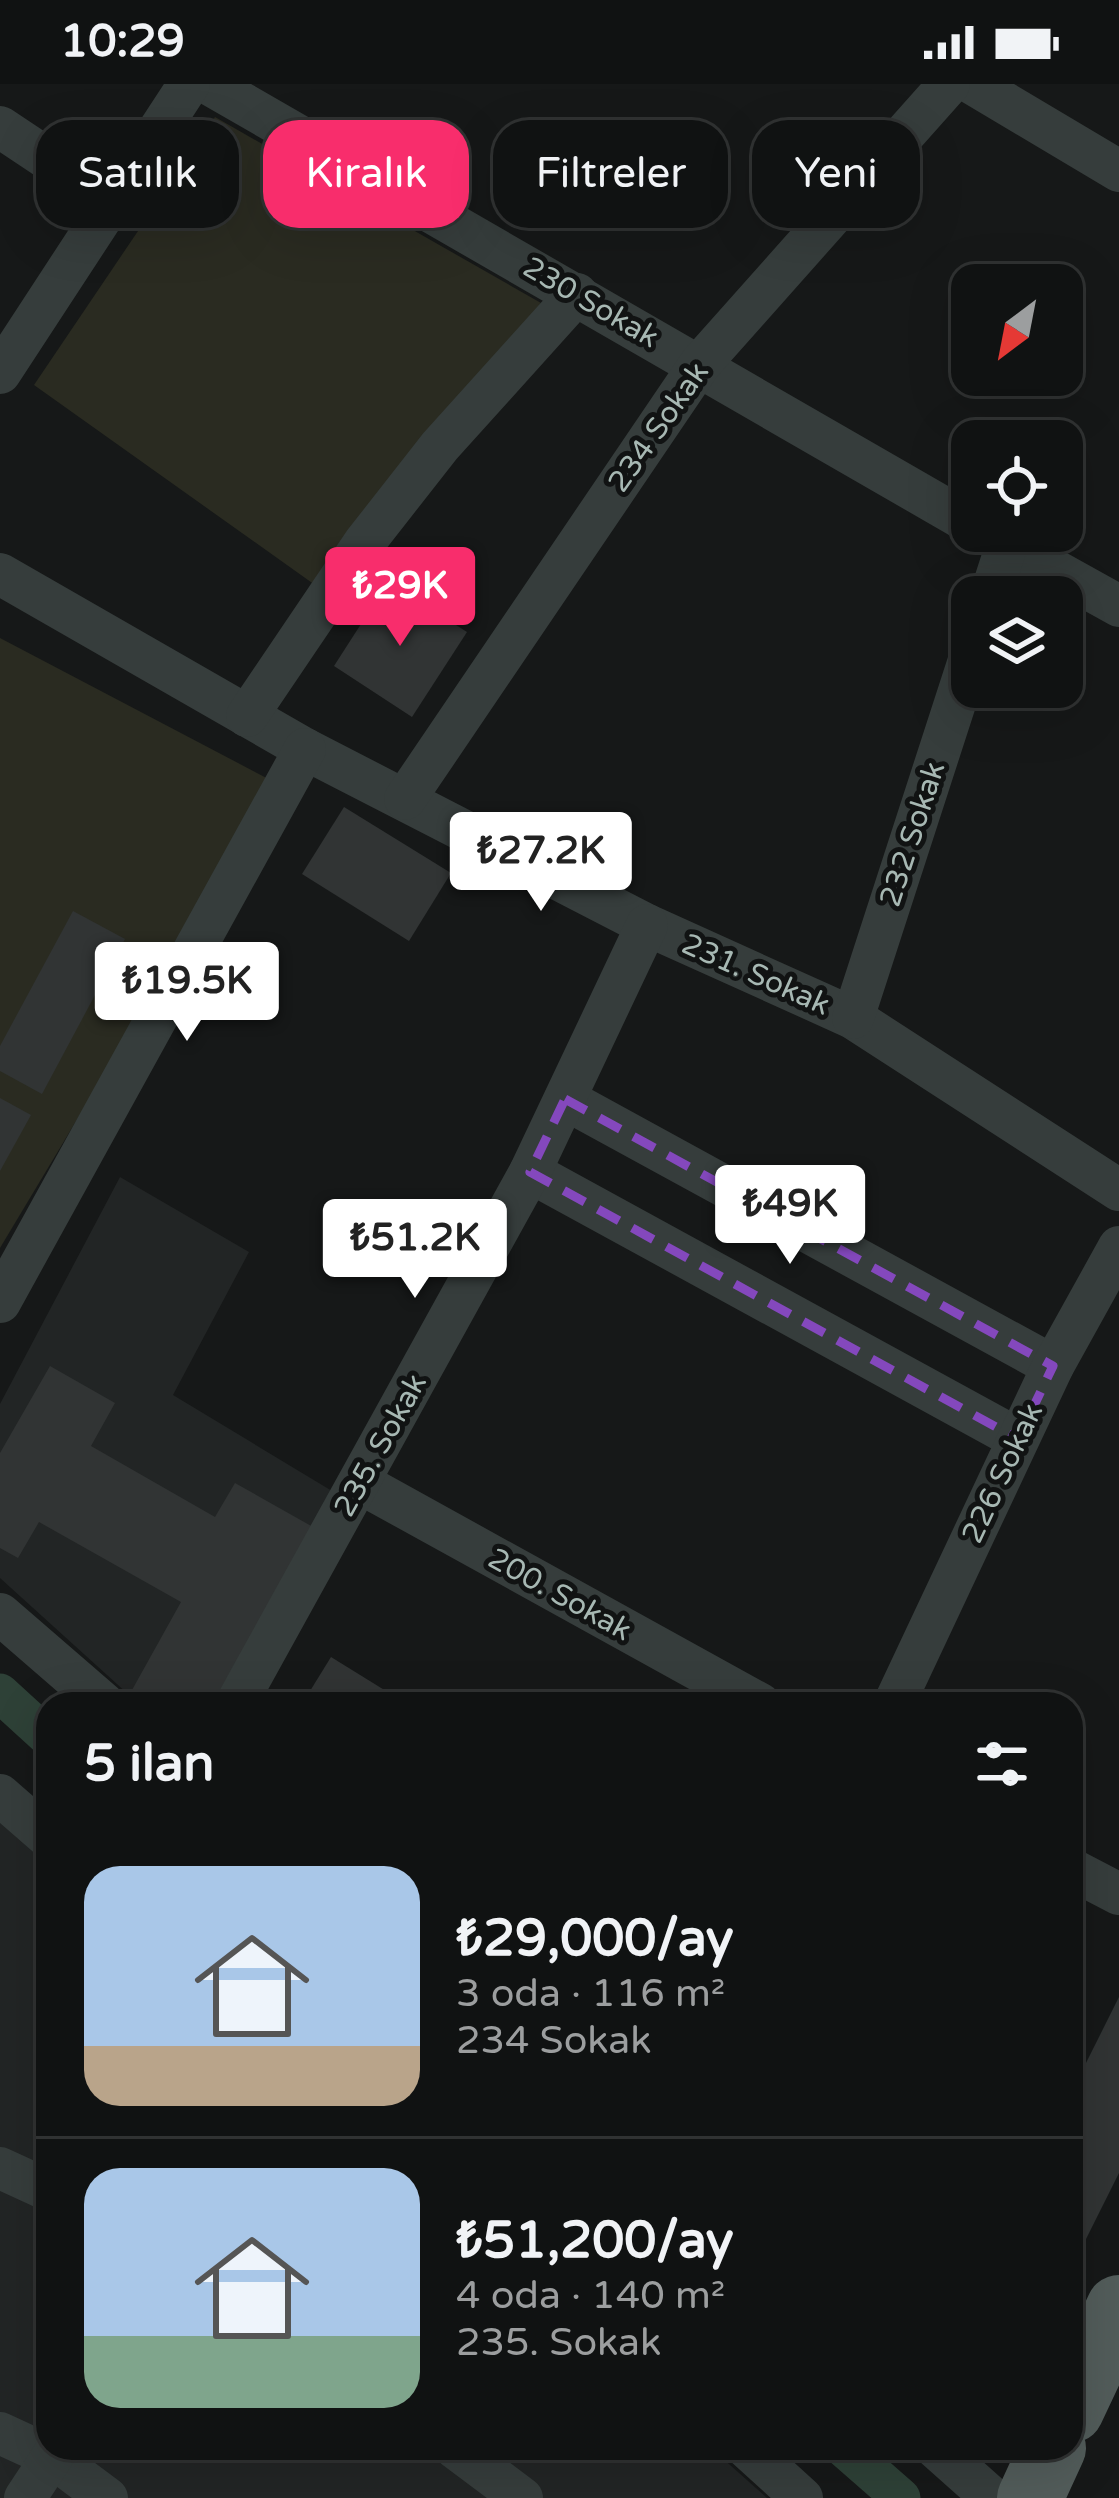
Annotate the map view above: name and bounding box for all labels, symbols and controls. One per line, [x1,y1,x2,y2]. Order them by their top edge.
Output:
text: 10:29 [60,15,185,69]
chip: Satılık [36,120,239,228]
chip: Kiralık [263,120,469,228]
chip: Filtreler [493,120,728,228]
chip: Yeni [752,120,920,228]
street label: 230 Sokak [516,249,665,356]
north arrow [951,264,1083,396]
map controls [951,264,1083,708]
street label: 234 Sokak [600,355,717,499]
button: locate [951,420,1083,552]
pin: ₺29K [329,547,471,649]
text: ₺29K [352,562,448,609]
button: layers [951,576,1083,708]
street label: 232 Sokak [872,757,953,911]
pin: ₺27.2K [443,812,639,914]
text: ₺27.2K [477,827,605,874]
street label: 231. Sokak [676,925,836,1024]
pin: ₺19.5K [89,942,285,1044]
text: ₺19.5K [122,957,252,1004]
pin: ₺49K [719,1165,861,1267]
text: ₺49K [742,1180,838,1227]
pin: ₺51.2K [317,1199,513,1301]
text: ₺51.2K [350,1214,480,1261]
street label: 235. Sokak [326,1367,435,1523]
street label: 226 Sokak [954,1397,1051,1549]
street label: 200. Sokak [482,1540,638,1649]
icon: filters [969,1731,1035,1797]
text: 5 ilan [84,1733,214,1795]
text: ₺29,000/ay [456,1908,734,1970]
icon: home [180,1914,324,2058]
text: 3 oda · 116 m² [456,1970,725,2017]
text: 234 Sokak [456,2017,651,2064]
text: ₺51,200/ay [456,2210,734,2272]
icon: home [180,2216,324,2360]
text: 4 oda · 140 m² [456,2272,725,2319]
text: 235. Sokak [456,2319,661,2366]

